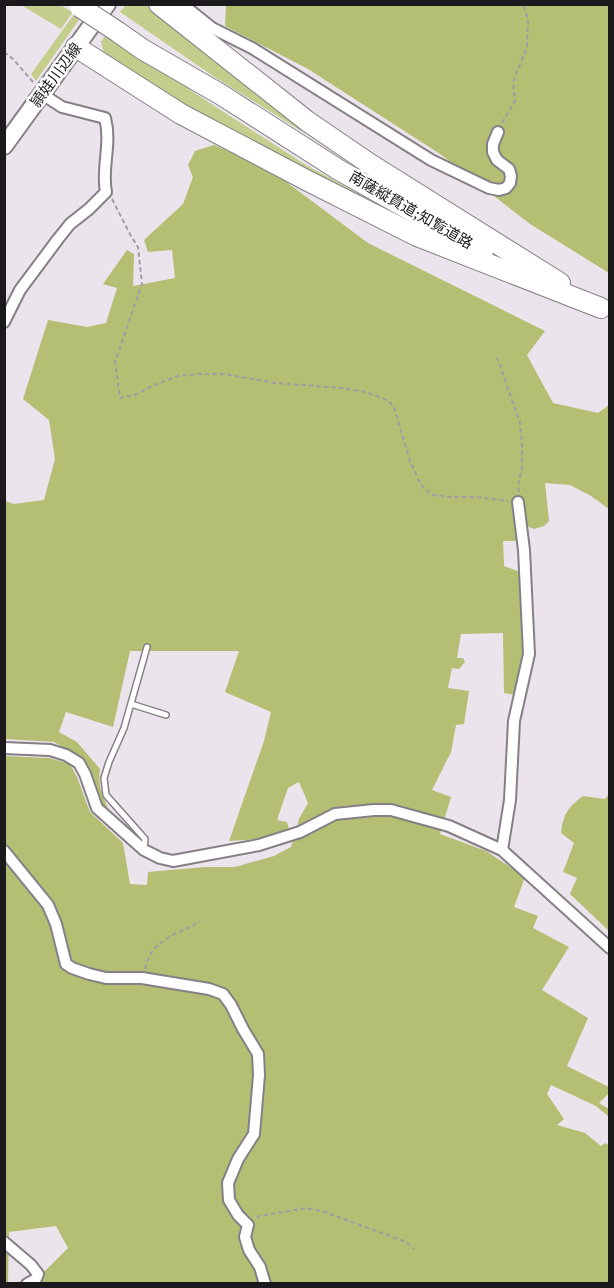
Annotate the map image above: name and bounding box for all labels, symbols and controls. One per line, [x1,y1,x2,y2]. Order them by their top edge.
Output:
street label: 頴娃川辺線 [25,38,86,111]
street label: 南薩縦貫道;知覧道路 [346,166,477,254]

